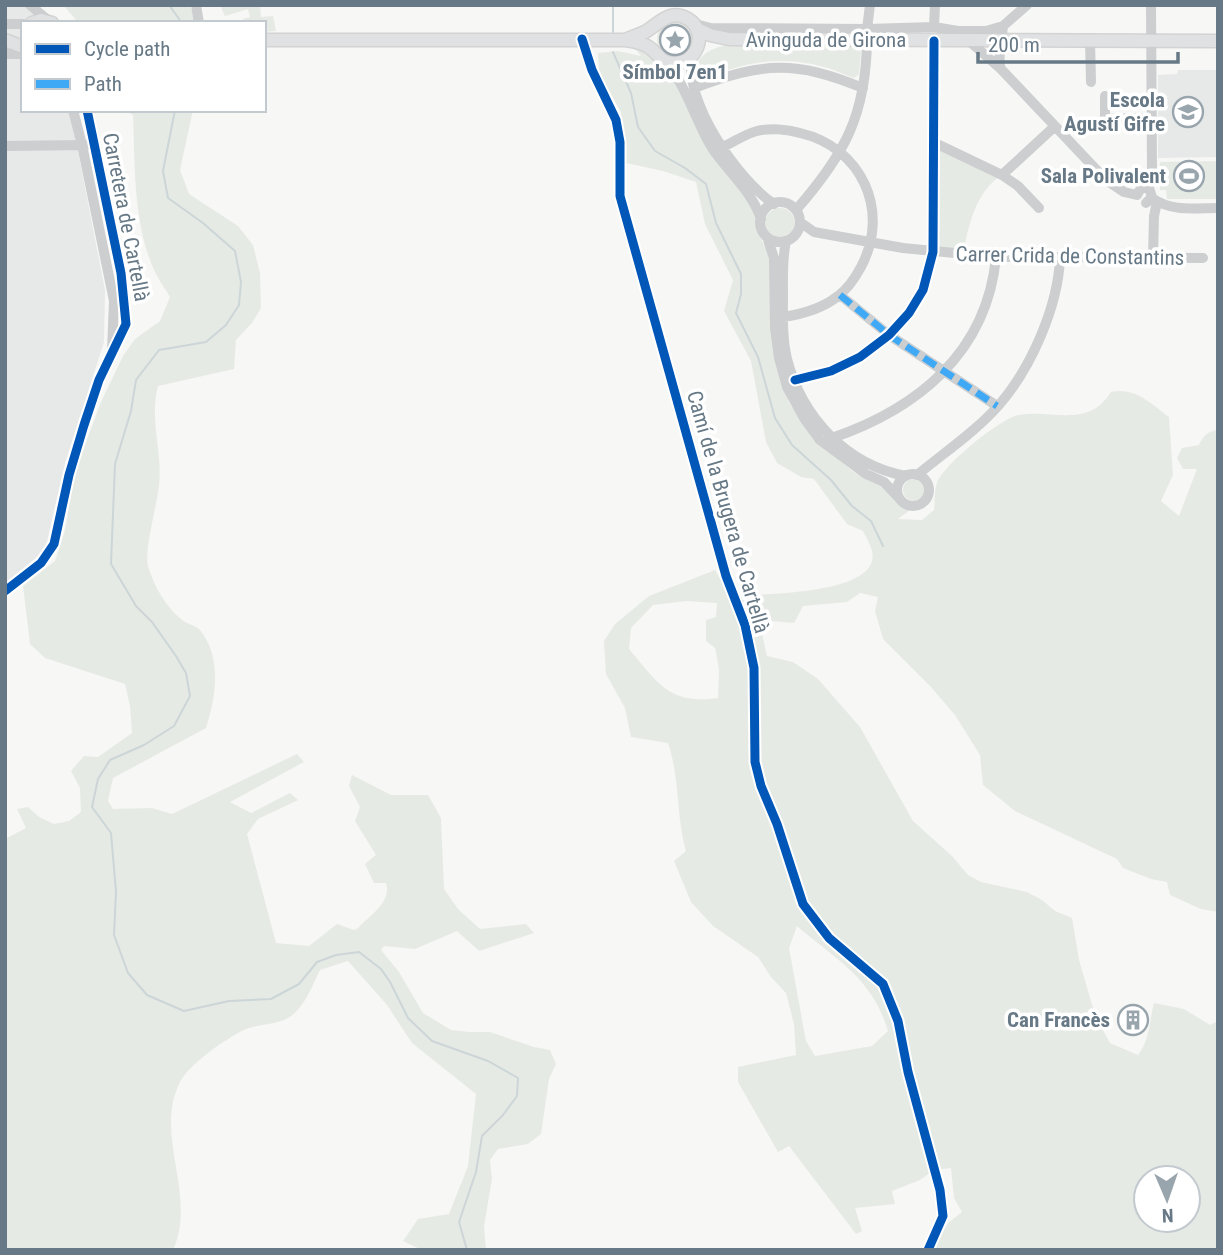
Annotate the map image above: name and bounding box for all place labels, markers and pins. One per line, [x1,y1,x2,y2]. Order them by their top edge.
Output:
place icon: Símbol 7en1 [658,23,692,57]
place label: Símbol 7en1 [623,60,728,84]
place label: Escola Agustí Gifre [1064,88,1165,136]
school or university icon: Escola Agustí Gifre [1171,95,1205,129]
sports icon: Sala Polivalent [1172,159,1206,193]
place label: Sala Polivalent [1041,164,1166,188]
building icon: Can Francès [1116,1003,1150,1037]
place label: Can Francès [1007,1008,1110,1032]

